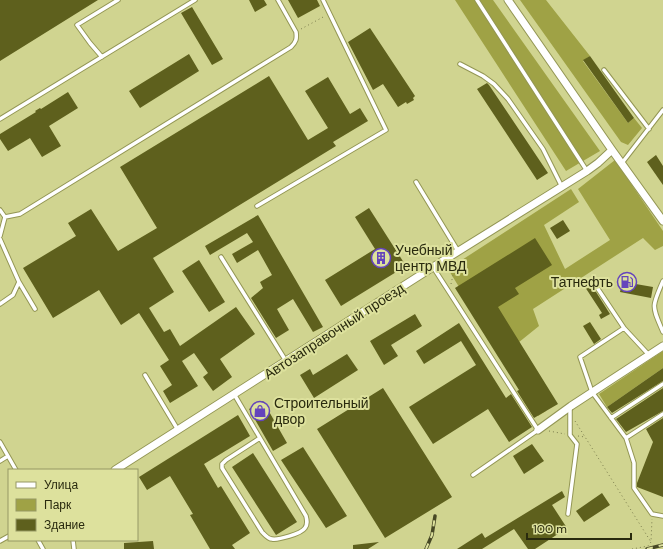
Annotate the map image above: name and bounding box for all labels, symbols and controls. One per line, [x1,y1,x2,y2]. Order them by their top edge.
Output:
place label: Учебный центр МВД [395,241,467,275]
building icon: Учебный центр МВД [370,247,392,269]
fuel station icon: Татнефть [616,271,638,293]
place label: Татнефть [551,273,613,291]
street label: Автозаправочный проезд [260,279,408,383]
place label: Строительный двор [274,394,369,428]
shop icon: Строительный двор [249,400,271,422]
legend [8,469,138,541]
text: Улица [44,477,78,493]
text: Парк [44,497,72,513]
scale bar [527,515,631,541]
text: Здание [44,517,85,533]
text: 100 m [533,521,567,537]

